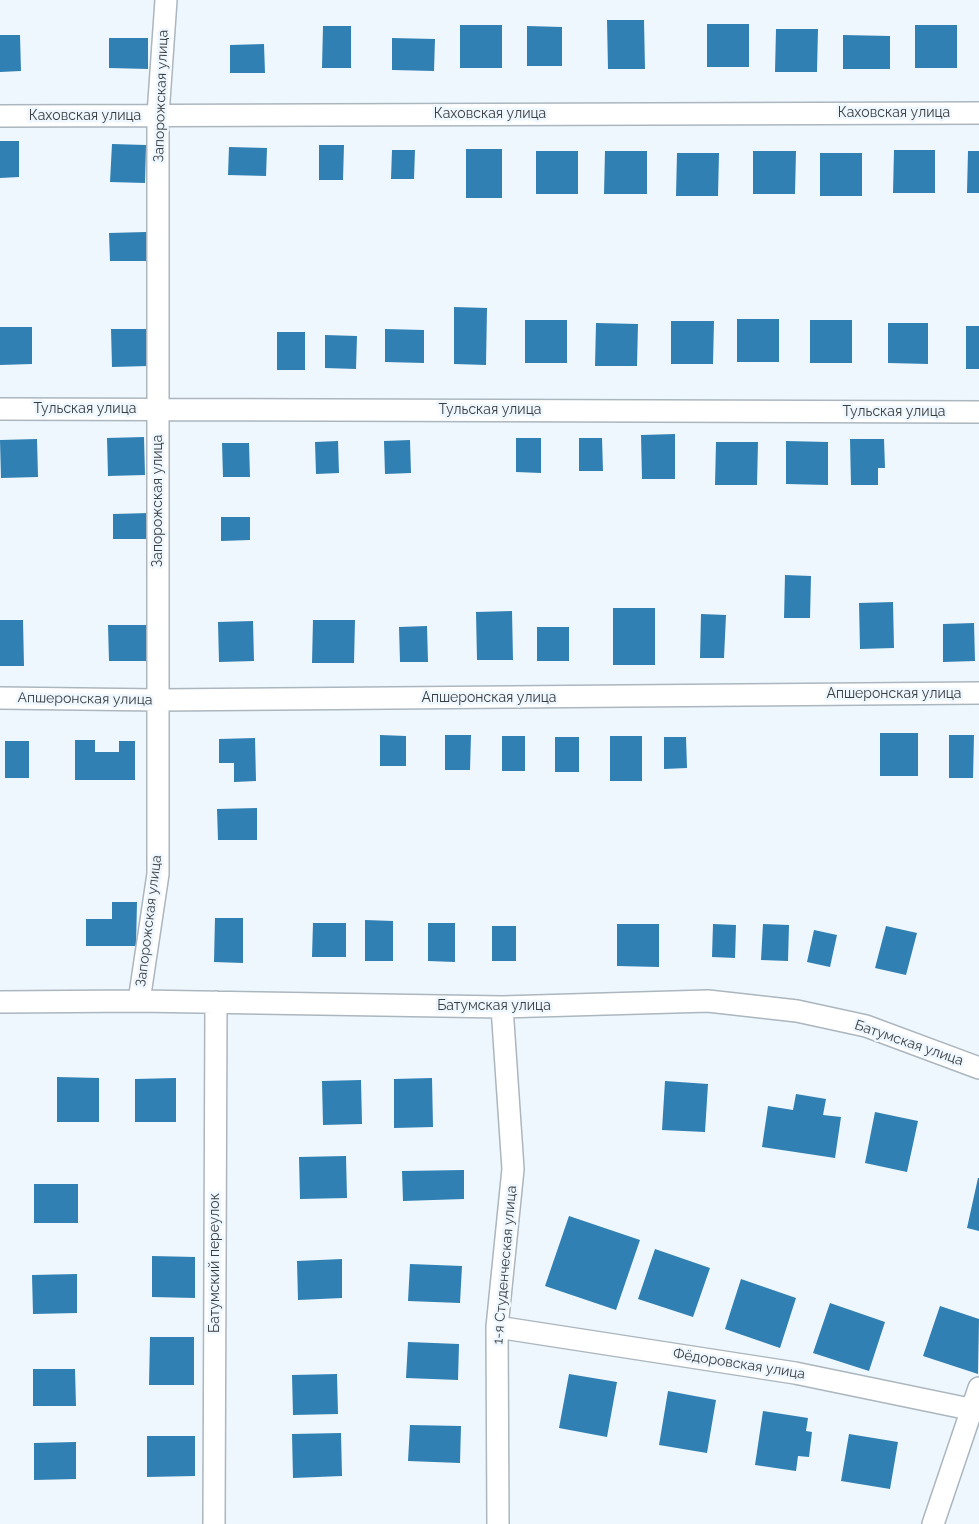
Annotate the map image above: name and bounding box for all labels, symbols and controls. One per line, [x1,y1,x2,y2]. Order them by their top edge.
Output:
street label: Запорожская улица [150,29,172,163]
street label: Каховская улица [838,105,950,121]
street label: Каховская улица [434,106,546,122]
street label: Каховская улица [29,108,141,124]
street label: Тульская улица [34,401,136,417]
street label: Тульская улица [439,402,541,418]
street label: Тульская улица [843,404,945,420]
street label: Запорожская улица [150,435,166,567]
street label: Апшеронская улица [827,686,961,702]
street label: Апшеронская улица [17,689,153,709]
street label: Апшеронская улица [422,690,556,706]
street label: Запорожская улица [133,854,165,988]
street label: Батумская улица [437,998,551,1014]
street label: Батумская улица [853,1017,965,1069]
street label: 1-я Студенческая улица [490,1185,520,1345]
street label: Батумский переулок [207,1193,223,1333]
street label: Фёдоровская улица [672,1345,806,1383]

